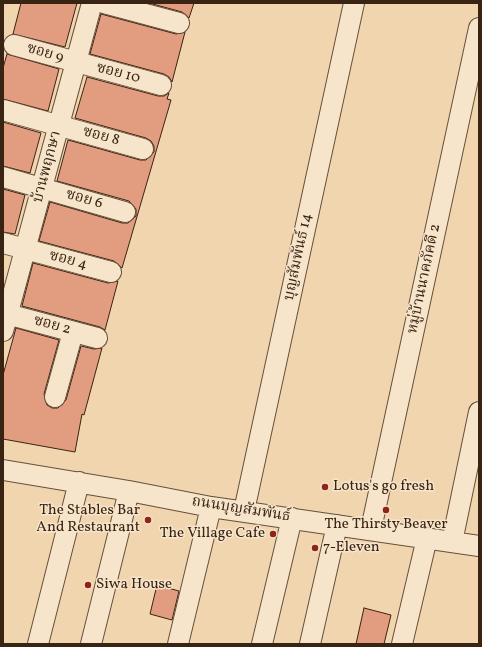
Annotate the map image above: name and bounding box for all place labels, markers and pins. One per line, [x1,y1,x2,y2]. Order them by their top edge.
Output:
place label: Lotus's go fresh [333,478,434,496]
marker: Lotus's go fresh [320,482,330,492]
place label: The Stables Bar And Restaurant [36,502,140,537]
marker: The Thirsty Beaver [381,505,391,515]
marker: The Stables Bar And Restaurant [143,515,153,525]
place label: The Thirsty Beaver [324,516,448,534]
place label: The Village Cafe [160,525,265,543]
marker: The Village Cafe [268,529,278,539]
place label: 7-Eleven [323,539,380,557]
marker: 7-Eleven [310,543,320,553]
place label: Siwa House [96,576,172,594]
marker: Siwa House [83,580,93,590]

